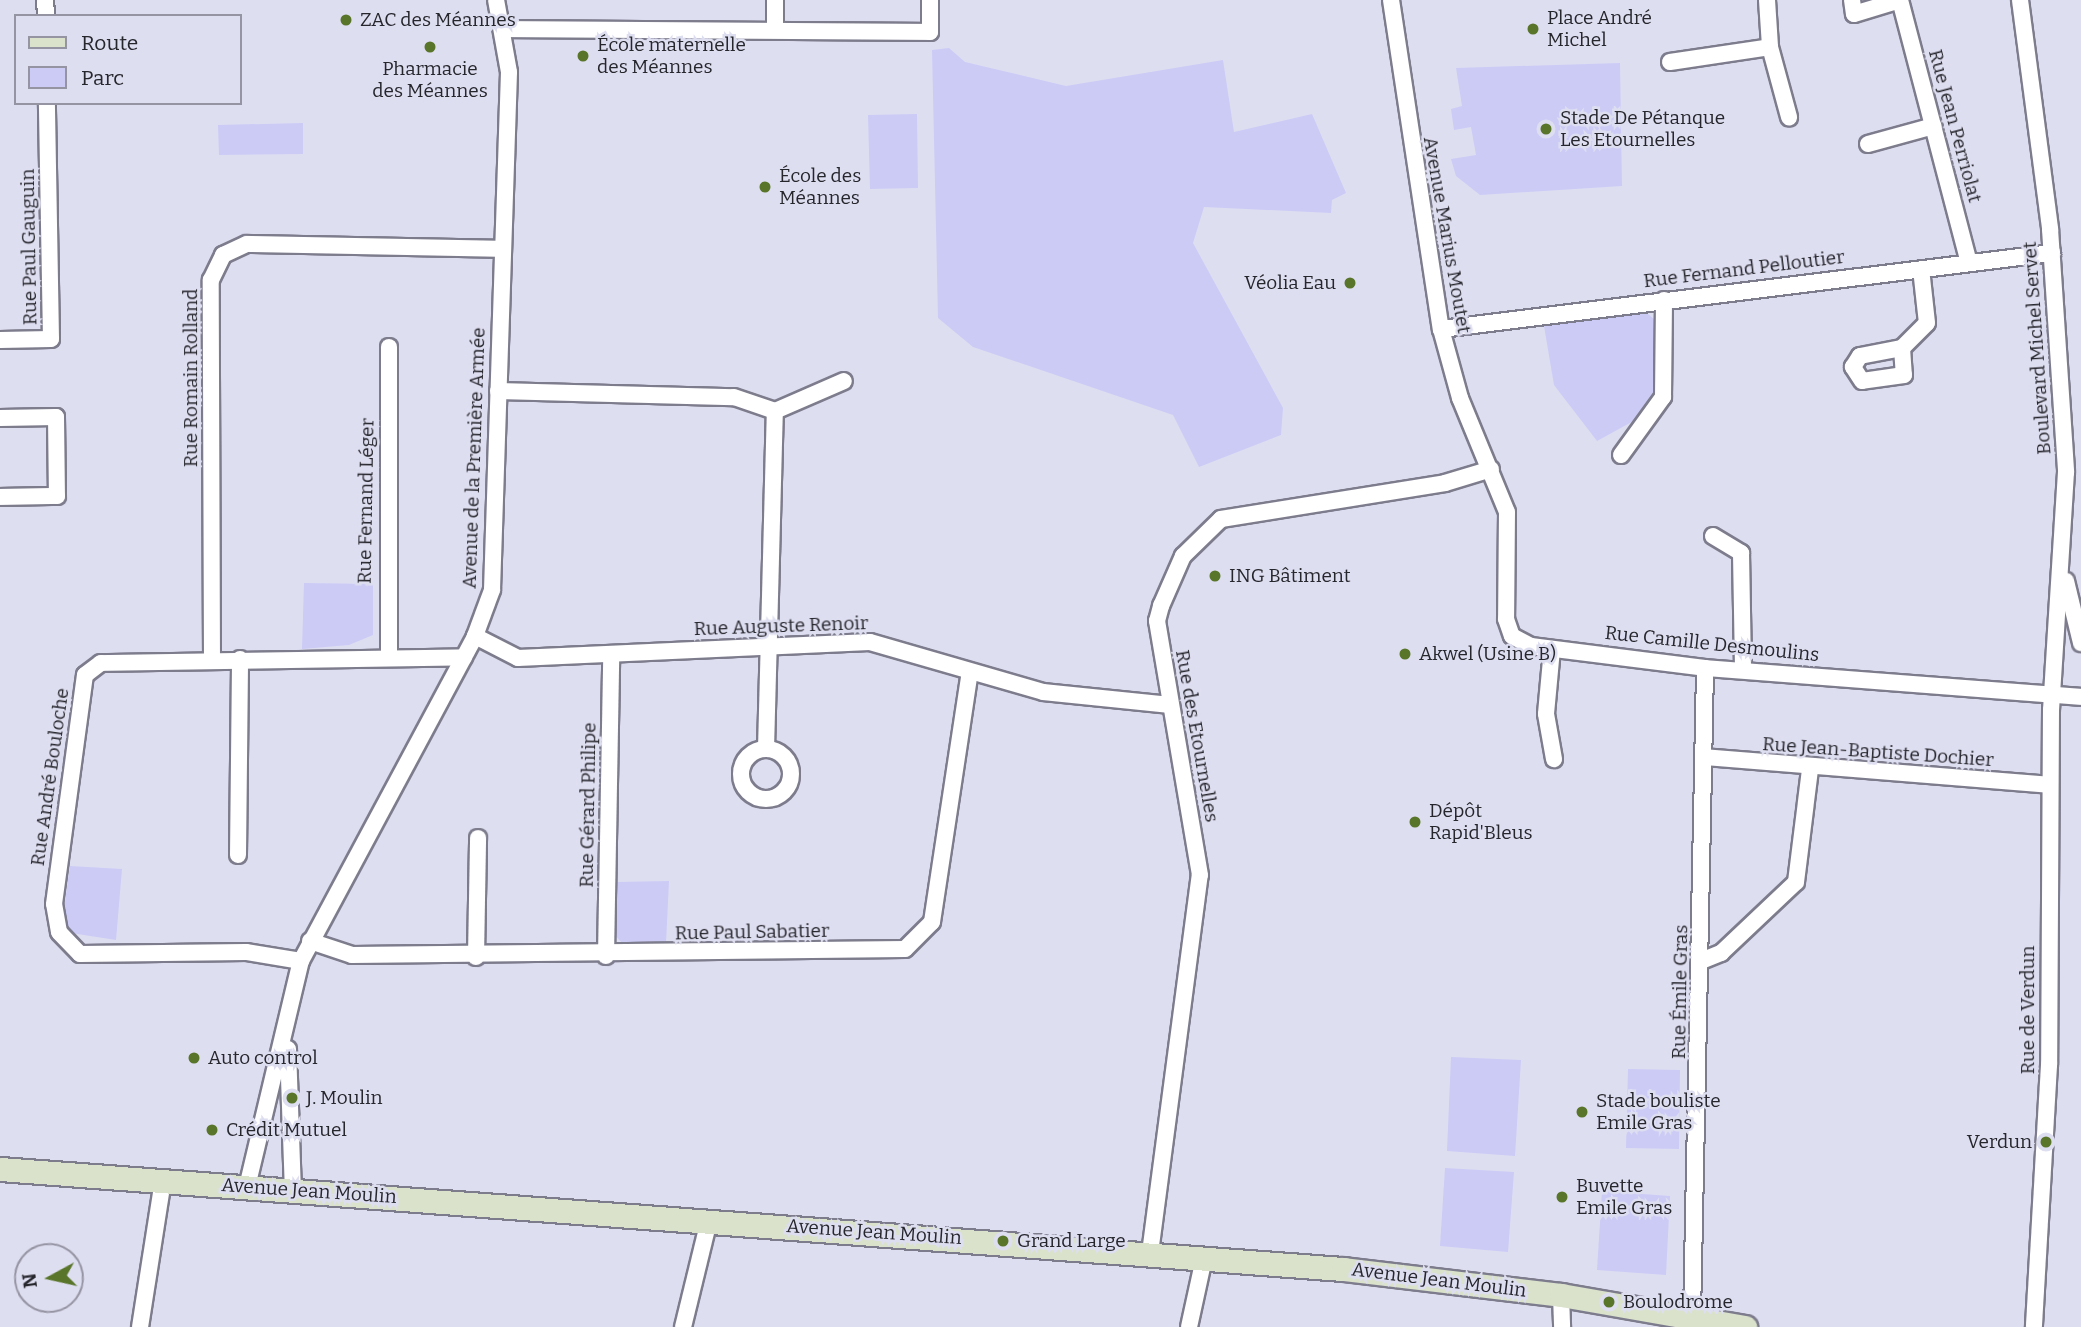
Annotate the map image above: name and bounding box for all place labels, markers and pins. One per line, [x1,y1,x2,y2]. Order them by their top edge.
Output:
place label: Place André Michel [1547,7,1652,51]
place label: ZAC des Méannes [360,9,516,31]
marker: ZAC des Méannes [338,12,354,28]
marker: Place André Michel [1525,21,1541,37]
place label: École maternelle des Méannes [597,34,746,78]
marker: Pharmacie des Méannes [422,39,438,55]
marker: École maternelle des Méannes [575,48,591,64]
place label: Pharmacie des Méannes [372,58,488,102]
place label: Stade De Pétanque Les Etournelles [1560,107,1725,151]
marker: Stade De Pétanque Les Etournelles [1538,121,1554,137]
place label: École des Méannes [779,165,861,209]
marker: École des Méannes [757,179,773,195]
place label: Véolia Eau [1244,272,1336,294]
marker: Véolia Eau [1342,275,1358,291]
place label: ING Bâtiment [1229,565,1351,587]
marker: ING Bâtiment [1207,568,1223,584]
place label: Akwel (Usine B) [1419,643,1556,665]
marker: Akwel (Usine B) [1397,646,1413,662]
place label: Dépôt Rapid'Bleus [1429,800,1533,844]
marker: Dépôt Rapid'Bleus [1407,814,1423,830]
place label: Auto control [208,1047,318,1069]
marker: Auto control [186,1050,202,1066]
place label: J. Moulin [306,1087,383,1109]
marker: J. Moulin [284,1090,300,1106]
place label: Stade bouliste Emile Gras [1596,1090,1721,1134]
marker: Stade bouliste Emile Gras [1574,1104,1590,1120]
place label: Crédit Mutuel [226,1119,347,1141]
marker: Crédit Mutuel [204,1122,220,1138]
place label: Verdun [1967,1131,2032,1153]
marker: Verdun [2038,1134,2054,1150]
place label: Buvette Emile Gras [1576,1175,1672,1219]
marker: Buvette Emile Gras [1554,1189,1570,1205]
place label: Grand Large [1017,1230,1126,1252]
marker: Grand Large [995,1233,1011,1249]
place label: Boulodrome [1623,1291,1733,1313]
marker: Boulodrome [1601,1294,1617,1310]

